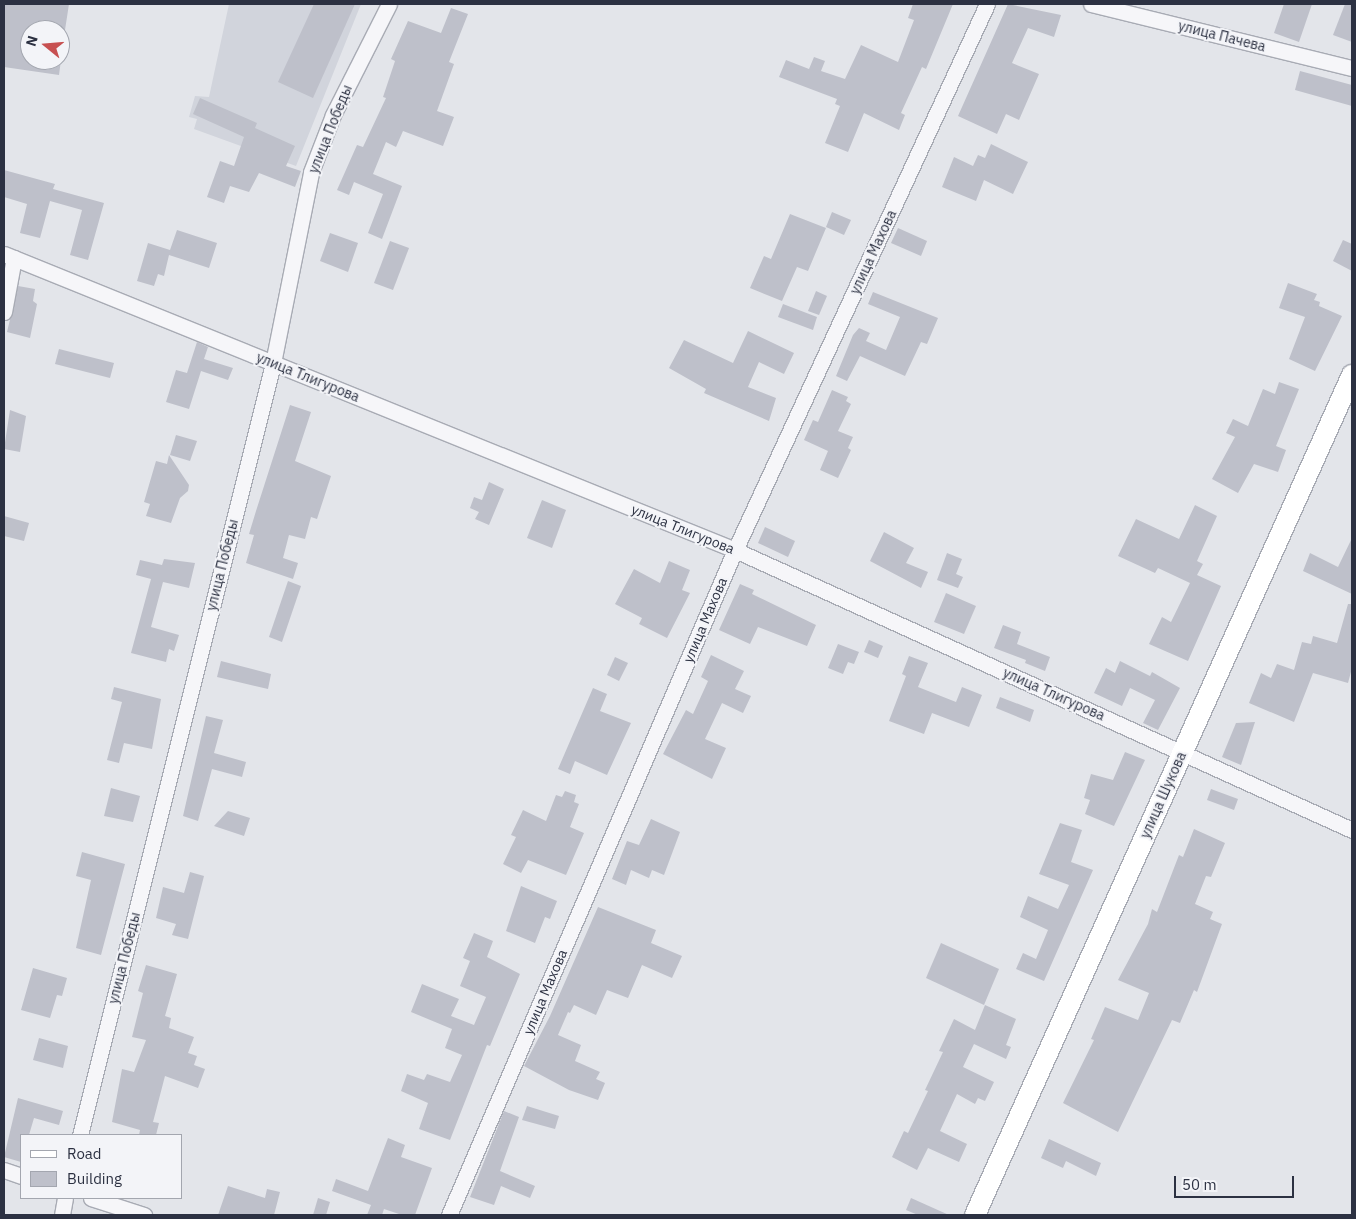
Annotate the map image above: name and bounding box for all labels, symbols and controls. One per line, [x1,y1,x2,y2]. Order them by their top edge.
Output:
street label: улица Пачева [1177,17,1267,55]
north arrow [20,20,70,70]
text: N [22,33,42,48]
street label: улица Победы [305,82,355,176]
street label: улица Махова [846,207,900,297]
street label: улица Тлигурова [254,349,362,405]
street label: улица Тлигурова [629,501,737,557]
street label: улица Победы [203,517,241,613]
street label: улица Махова [679,575,731,665]
street label: улица Тлигурова [1000,664,1108,724]
street label: улица Шукова [1136,749,1190,841]
street label: улица Победы [105,910,143,1006]
street label: улица Махова [519,947,571,1037]
legend [20,1134,182,1199]
text: Road [67,1144,102,1163]
scale bar [1176,1166,1296,1198]
text: Building [67,1169,122,1188]
text: 50 m [1182,1175,1217,1194]

